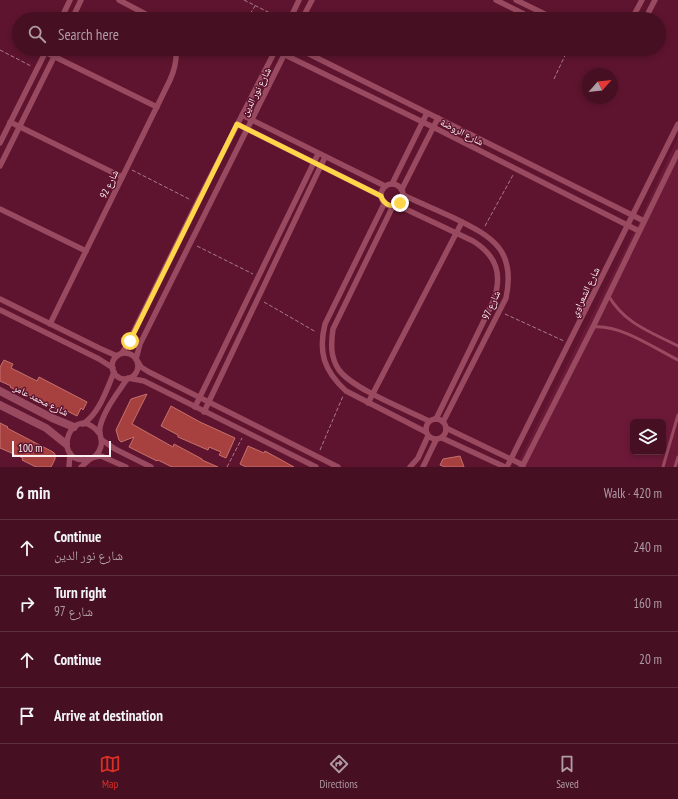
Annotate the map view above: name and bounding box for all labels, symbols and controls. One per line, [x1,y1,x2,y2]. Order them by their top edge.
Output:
search box [12,12,666,56]
icon: search [26,23,48,45]
text: Search here [58,25,119,44]
street label: شارع نور الدين [238,65,274,119]
north arrow [582,68,618,104]
street label: شارع الروضة [438,116,486,149]
street label: شارع 92 [97,167,122,200]
route end [391,194,409,212]
street label: شارع الشعراوي [567,265,604,320]
street label: شارع 97 [479,288,503,321]
route start [121,332,139,350]
street label: شارع محمد عامر [10,381,71,419]
map controls [630,419,666,455]
button: layers [630,419,666,455]
scale bar [12,439,111,458]
text: 100 m [18,441,42,455]
text: 6 min [16,482,50,504]
text: Walk · 420 m [604,485,662,502]
text: Continue [54,527,101,546]
icon: ahead [16,537,38,559]
text: 240 m [633,539,662,556]
text: شارع نور الدين [54,547,123,564]
text: Turn right [54,583,106,602]
icon: right [16,593,38,615]
text: 160 m [633,595,662,612]
text: شارع 97 [54,603,93,620]
icon: ahead [16,649,38,671]
text: Continue [54,650,101,669]
text: 20 m [639,651,662,668]
icon: arrive [16,705,38,727]
text: Arrive at destination [54,706,163,725]
tab: Map [99,753,121,791]
tab: Directions [320,753,358,791]
tab: Saved [556,753,579,791]

